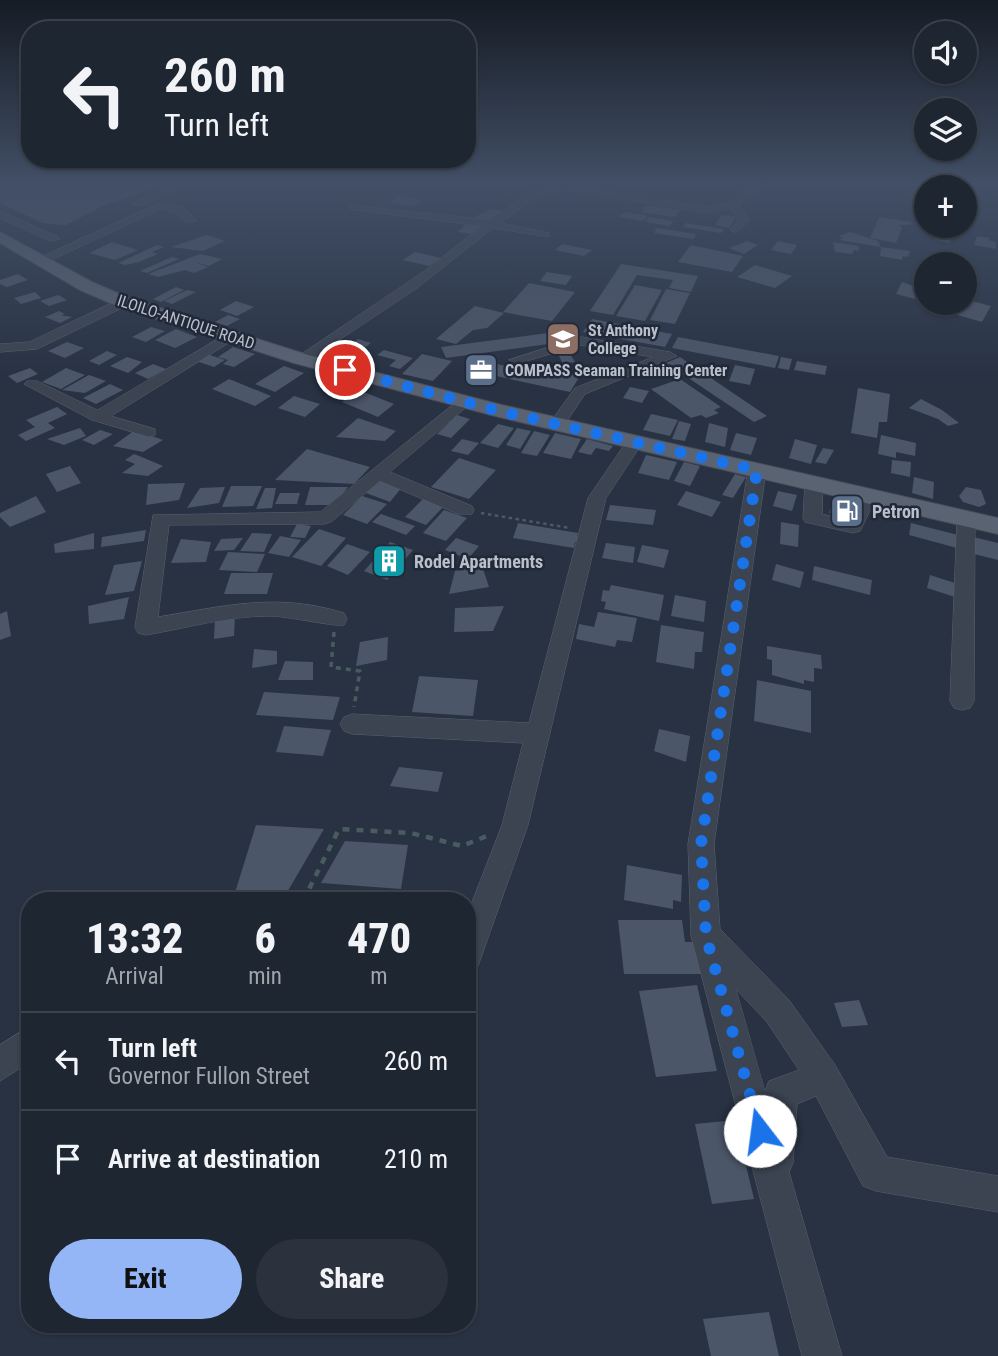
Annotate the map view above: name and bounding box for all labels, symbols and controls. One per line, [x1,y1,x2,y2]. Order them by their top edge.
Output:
map controls [914,21,977,315]
button: sound [914,21,977,84]
text: 260 m [164,47,286,104]
icon: left [49,49,140,140]
button: layers [914,98,977,161]
text: Turn left [164,106,269,144]
button: + [914,175,977,238]
button: − [914,252,977,315]
street label: ILOILO-ANTIQUE ROAD [115,291,257,353]
school or university icon: St Anthony College [544,320,582,358]
place label: St Anthony College [588,321,658,358]
pin [315,340,375,400]
icon: arrive [326,351,364,389]
office icon: COMPASS Seaman Training Center [462,351,500,389]
place label: COMPASS Seaman Training Center [505,361,727,380]
fuel station icon: Petron [828,492,866,530]
place label: Petron [872,501,920,522]
building icon: Rodel Apartments [370,542,408,580]
place label: Rodel Apartments [414,551,543,572]
text: 13:32 [86,914,183,963]
text: 6 [254,914,276,963]
text: 470 [347,914,411,963]
text: Arrival [105,963,164,990]
text: min [248,963,282,990]
text: m [370,963,388,990]
text: Turn left [108,1033,197,1063]
icon: left [49,1042,87,1080]
text: 260 m [384,1046,448,1076]
text: Governor Fullon Street [108,1063,310,1090]
position arrow [723,1094,797,1168]
icon: arrive [49,1140,87,1178]
text: Arrive at destination [108,1144,320,1174]
text: 210 m [384,1144,448,1174]
button: Exit [49,1239,242,1319]
button: Share [256,1239,448,1319]

